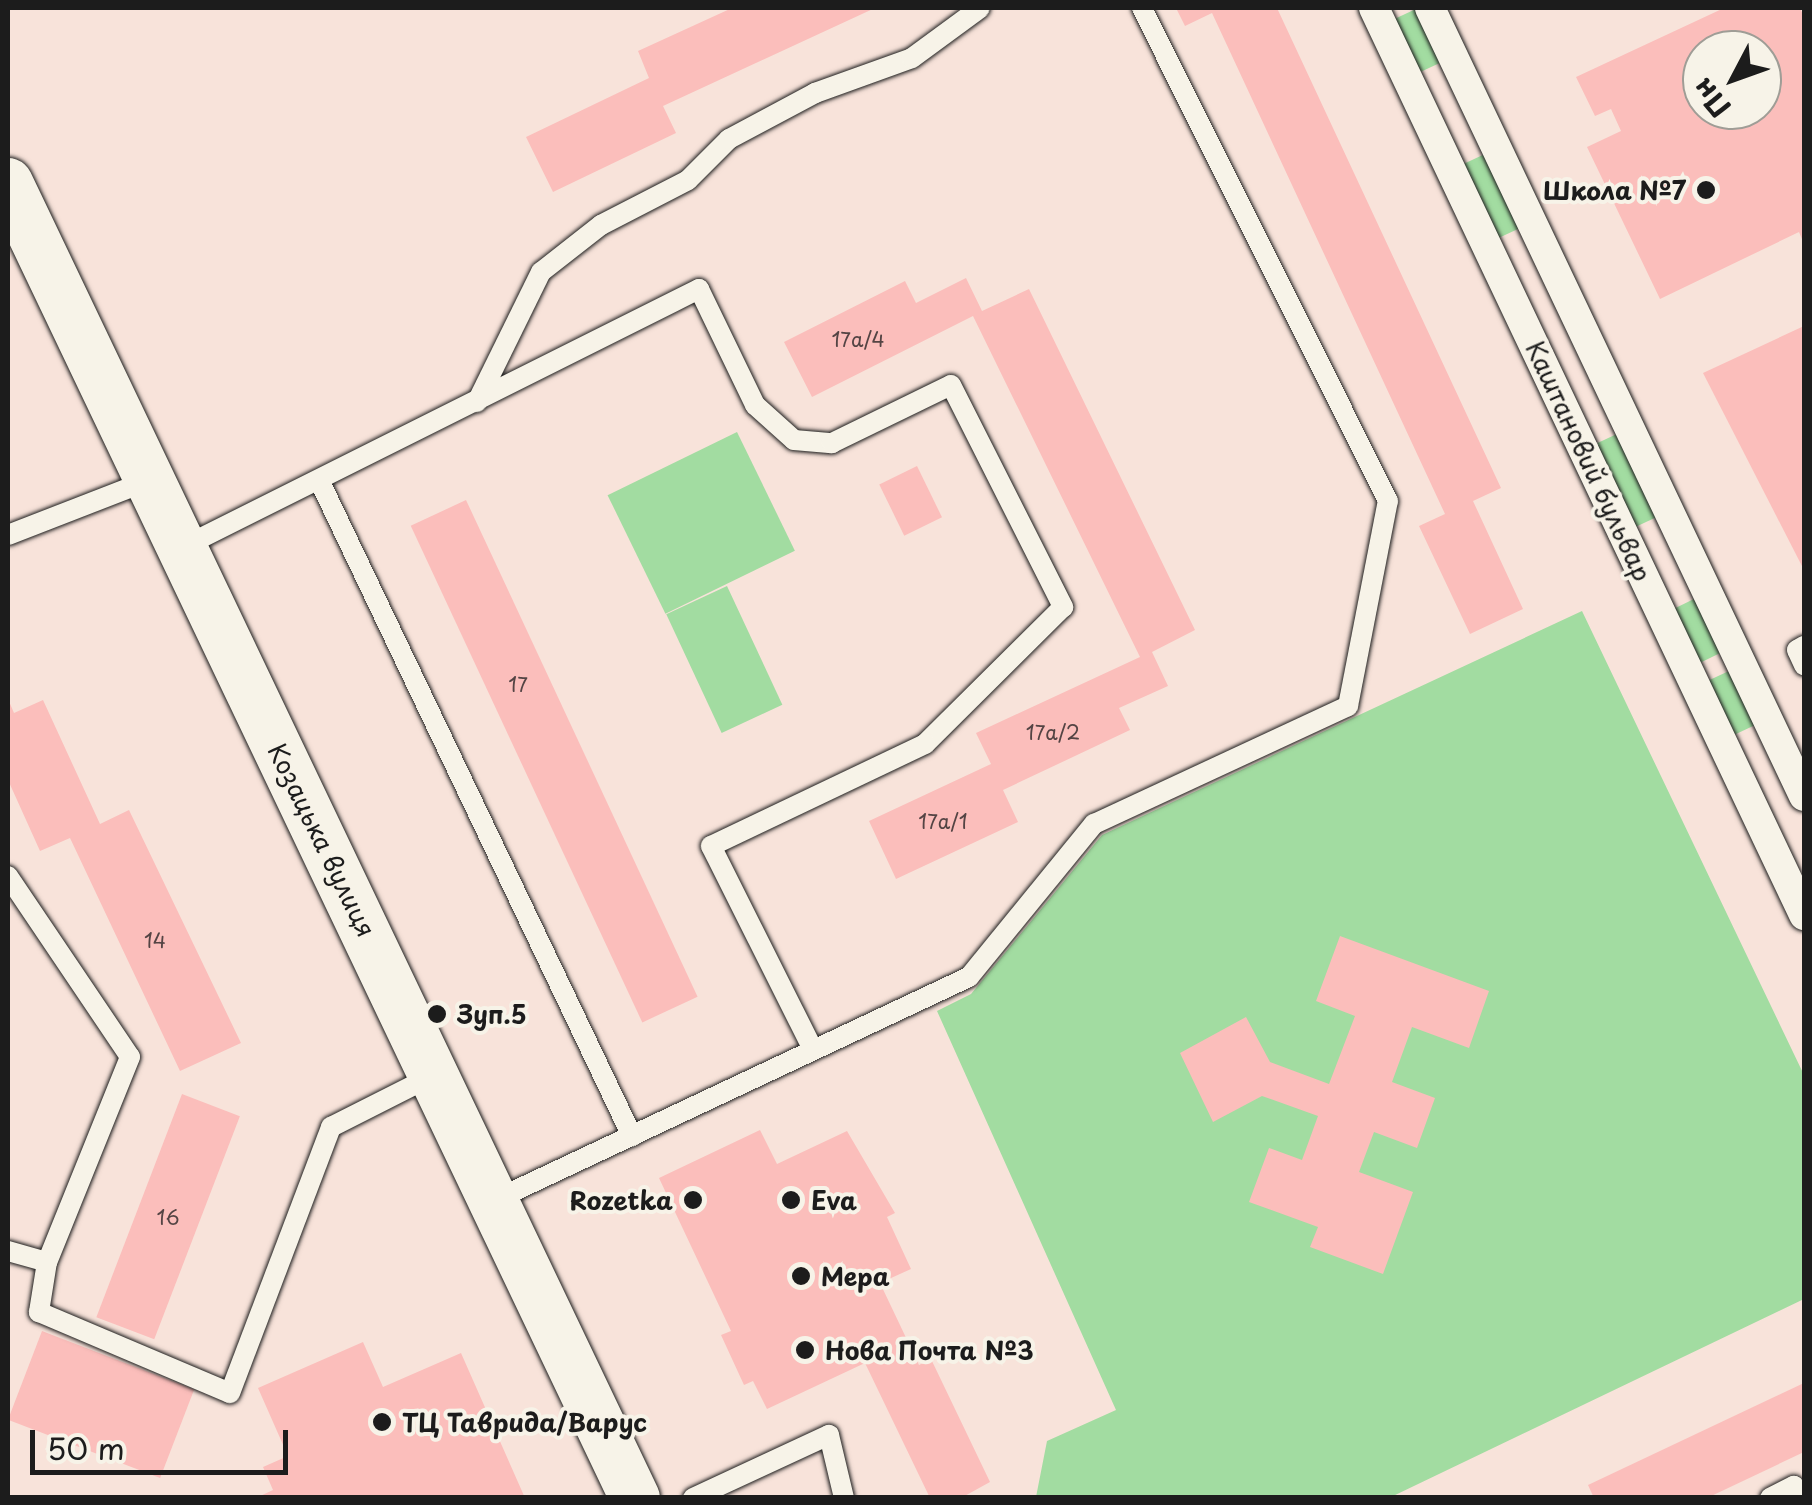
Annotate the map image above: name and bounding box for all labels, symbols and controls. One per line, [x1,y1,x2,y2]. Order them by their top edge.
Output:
north arrow [1682,30,1782,130]
text: Пн [1681,69,1740,128]
place label: Школа №7 [1542,175,1686,205]
marker: Школа №7 [1695,179,1717,201]
house number: 17а/4 [831,327,885,351]
street label: Каштановий бульвар [1520,336,1658,586]
house number: 17 [508,672,528,696]
house number: 17а/2 [1026,720,1080,744]
street label: Козацька вулиця [262,738,382,942]
house number: 17а/1 [918,809,968,833]
house number: 14 [144,928,166,952]
place label: Зуп.5 [457,999,527,1029]
marker: Зуп.5 [426,1003,448,1025]
place label: Rozetka [570,1185,673,1215]
place label: Eva [811,1185,857,1215]
marker: Rozetka [682,1189,704,1211]
marker: Eva [780,1189,802,1211]
house number: 16 [157,1205,179,1229]
place label: Мера [821,1261,890,1291]
marker: Мера [790,1265,812,1287]
place label: Нова Почта №3 [825,1335,1035,1365]
marker: Нова Почта №3 [794,1339,816,1361]
place label: ТЦ Таврида/Варус [402,1407,648,1437]
scale bar [35,1410,292,1472]
marker: ТЦ Таврида/Варус [371,1411,393,1433]
text: 50 m [47,1425,125,1470]

